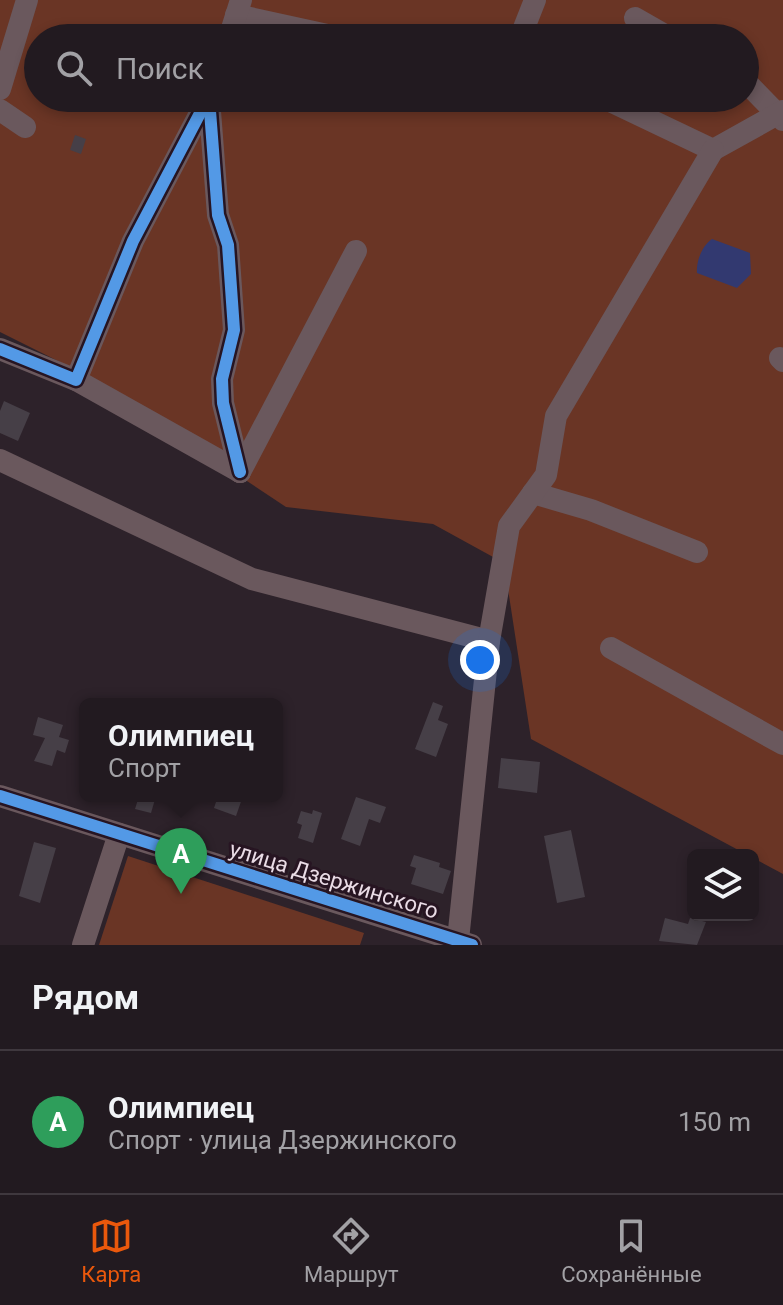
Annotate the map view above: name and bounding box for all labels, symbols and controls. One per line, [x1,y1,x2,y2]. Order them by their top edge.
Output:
search box [24,24,759,112]
icon: search [52,46,96,90]
text: Поиск [116,51,204,86]
your location [460,640,500,680]
popup [79,698,283,802]
text: Олимпиец [108,718,254,753]
text: Спорт [108,753,181,783]
pin: A [155,828,207,894]
street label: улица Дзержинского [227,836,441,924]
map controls [687,849,759,921]
button: layers [687,849,759,921]
text: Рядом [32,977,139,1017]
text: Олимпиец [108,1090,254,1125]
text: A [49,1107,67,1137]
text: 150 m [678,1107,751,1137]
text: Спорт · улица Дзержинского [108,1125,457,1155]
tab: Карта [81,1214,141,1287]
tab: Маршрут [304,1214,399,1287]
tab: Сохранённые [561,1214,702,1287]

